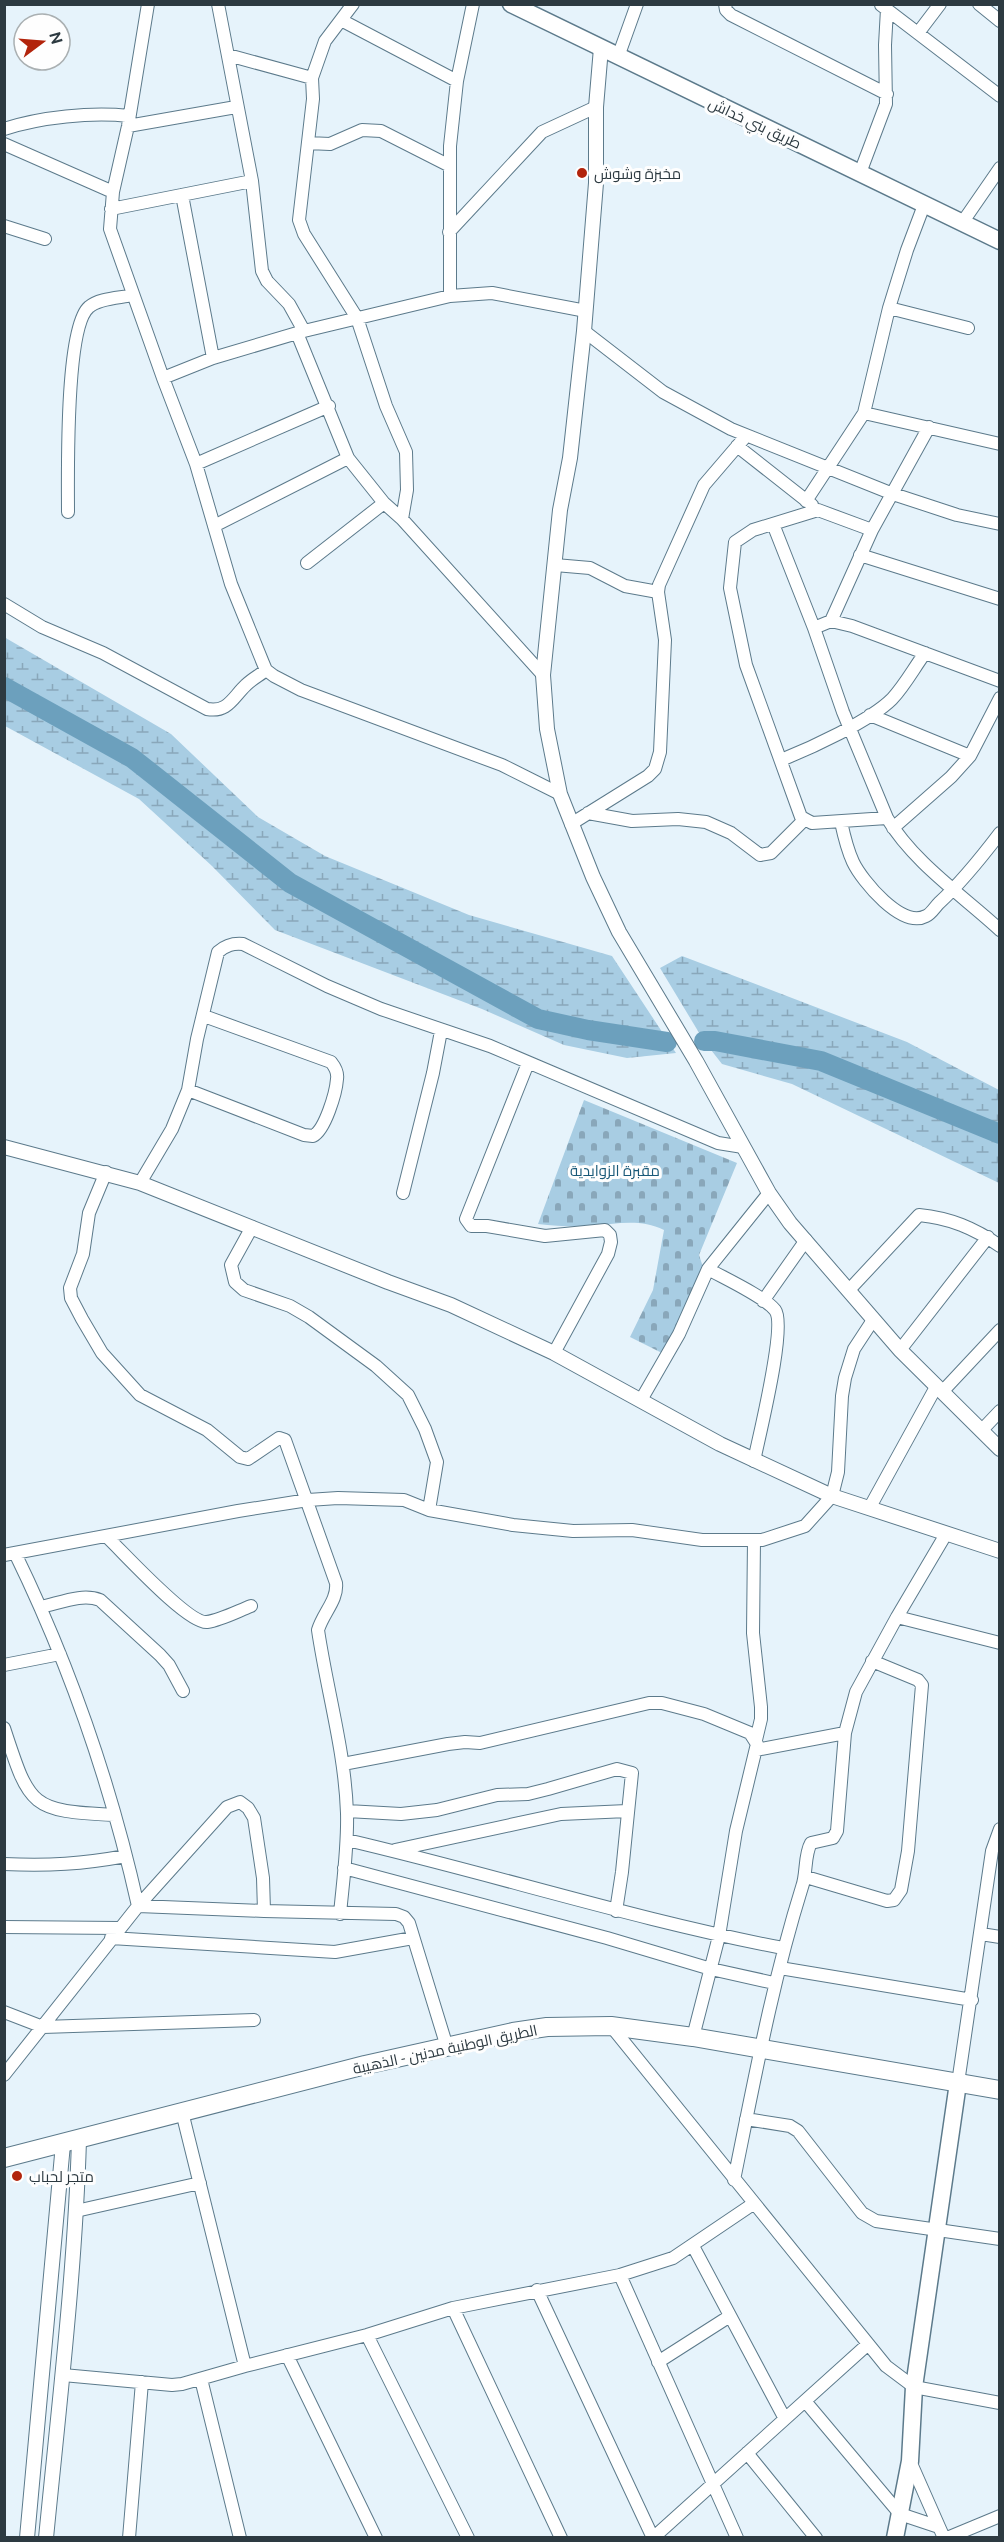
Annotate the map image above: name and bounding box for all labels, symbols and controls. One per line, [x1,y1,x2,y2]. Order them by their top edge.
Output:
north arrow [12,12,72,72]
text: N [46,30,67,46]
street label: طريق بني خداش [704,94,804,156]
place label: مخبزة وشوش [594,165,681,184]
marker: مخبزة وشوش [575,166,589,180]
park label: مقبرة الزوايدية [570,1162,660,1180]
street label: الطريق الوطنية مدنين - الذهيبة [351,2021,539,2079]
place label: متجر لحباب [29,2168,94,2186]
marker: متجر لحباب [10,2169,24,2183]

